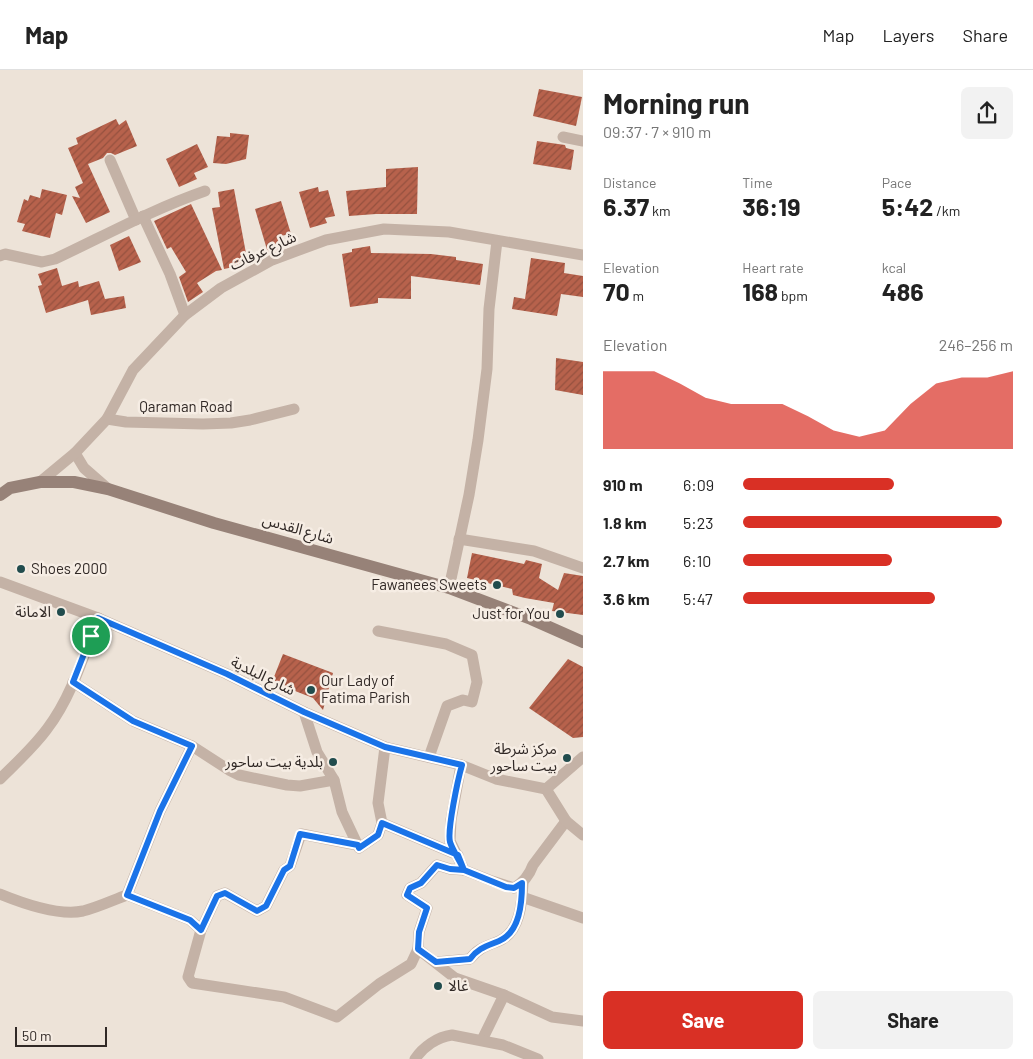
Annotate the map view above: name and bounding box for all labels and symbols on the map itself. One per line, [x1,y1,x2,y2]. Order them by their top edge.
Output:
street label: شارع عرفات [226,227,301,277]
street label: Qaraman Road [139,397,233,415]
street label: شارع القدس [259,509,336,551]
place label: Shoes 2000 [31,559,107,577]
marker: Shoes 2000 [15,563,27,575]
place label: Fawanees Sweets [371,575,487,593]
marker: Fawanees Sweets [491,579,503,591]
place label: الامانة [15,602,51,620]
place label: Just for You [473,604,550,622]
marker: الامانة [55,606,67,618]
marker: Just for You [554,608,566,620]
pin [70,615,112,657]
street label: شارع البلدية [227,652,299,702]
place label: Our Lady of Fatima Parish [321,671,410,706]
marker: Our Lady of Fatima Parish [305,684,317,696]
place label: مركز شرطة بيت ساحور [489,739,557,775]
place label: بلدية بيت ساحور [224,752,323,771]
marker: مركز شرطة بيت ساحور [561,752,573,764]
marker: بلدية بيت ساحور [327,756,339,768]
place label: غالا [448,976,469,994]
marker: غالا [432,980,444,992]
scale bar [15,1024,108,1047]

